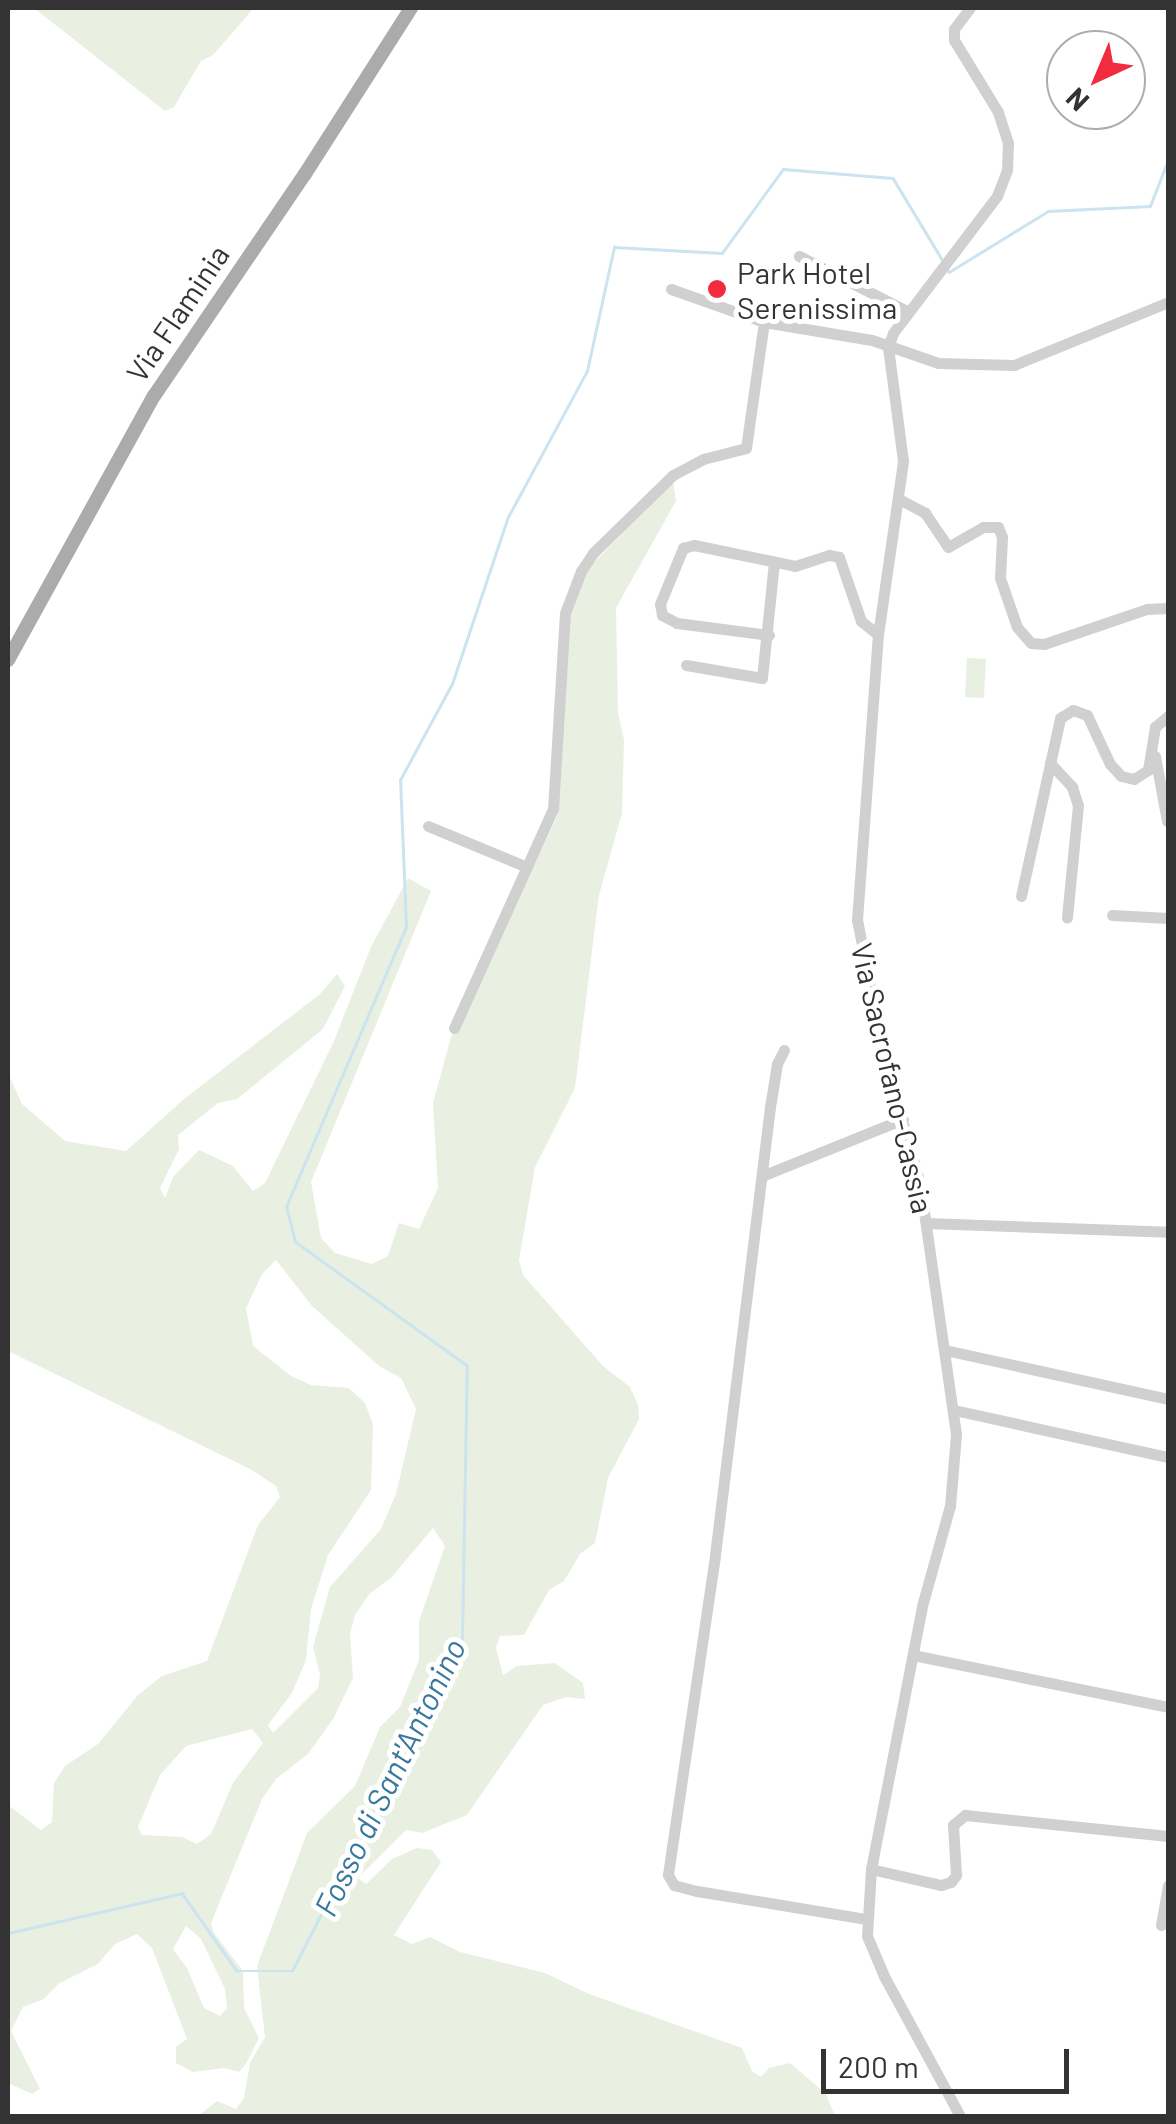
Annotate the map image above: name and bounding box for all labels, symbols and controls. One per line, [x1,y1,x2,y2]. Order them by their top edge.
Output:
north arrow [1046,30,1146,130]
text: N [1058,81,1095,119]
street label: Via Flaminia [118,238,236,388]
place label: Park Hotel Serenissima [737,254,897,324]
marker: Park Hotel Serenissima [706,278,728,300]
street label: Via Sacrofano-Cassia [844,939,942,1217]
water label: Fosso di Sant'Antonino [305,1632,473,1922]
scale bar [826,2029,1074,2091]
text: 200 m [838,2048,919,2084]

